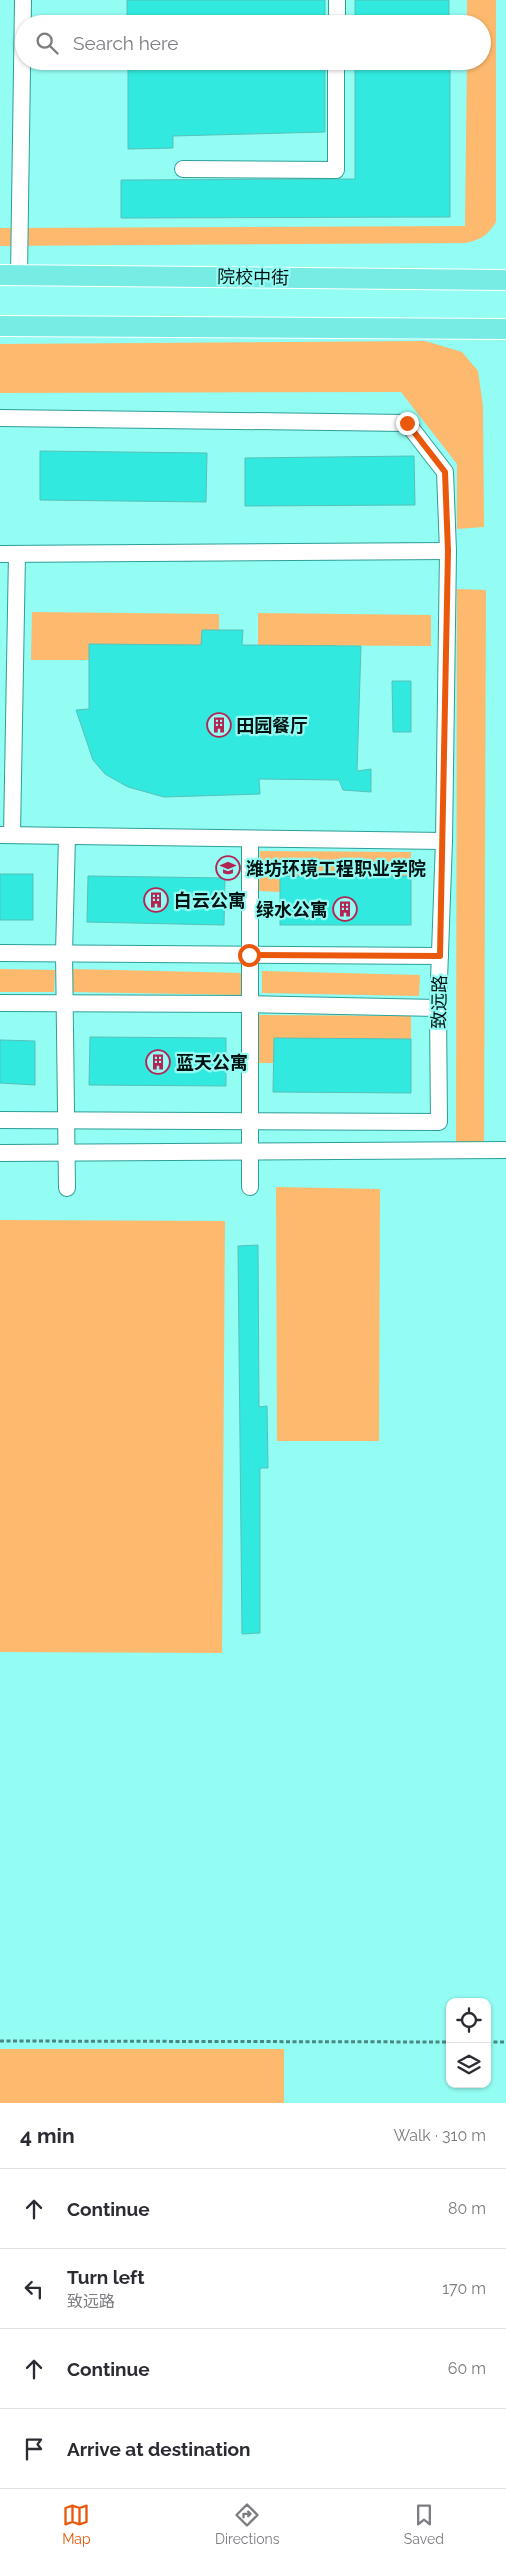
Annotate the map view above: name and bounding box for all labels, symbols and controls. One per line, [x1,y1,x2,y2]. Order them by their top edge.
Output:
search box [15,15,491,70]
icon: search [33,29,61,57]
text: Search here [73,32,179,54]
street label: 院校中街 [217,266,289,288]
route end [396,412,419,435]
building icon: 田园餐厅 [206,712,232,738]
place label: 田园餐厅 [236,715,308,736]
school or university icon: 潍坊环境工程职业学院 [215,855,241,881]
place label: 潍坊环境工程职业学院 [246,858,426,879]
building icon: 白云公寓 [143,887,169,913]
place label: 白云公寓 [174,890,246,911]
building icon: 绿水公寓 [332,896,358,922]
place label: 绿水公寓 [256,899,328,920]
route start [238,944,261,967]
street label: 致远路 [428,975,450,1029]
building icon: 蓝天公寓 [145,1049,171,1075]
place label: 蓝天公寓 [176,1052,248,1073]
map controls [446,1998,491,2088]
button: locate [446,1998,491,2043]
button: layers [446,2043,491,2088]
text: 4 min [20,2123,75,2148]
text: Walk · 310 m [393,2126,486,2145]
icon: ahead [20,2195,48,2223]
text: Continue [67,2198,150,2220]
text: 80 m [448,2199,486,2218]
text: Turn left [67,2266,144,2288]
icon: left [20,2275,48,2303]
text: 170 m [442,2279,486,2298]
text: 致远路 [67,2292,115,2311]
icon: ahead [20,2355,48,2383]
text: Continue [67,2358,150,2380]
text: 60 m [448,2359,486,2378]
icon: arrive [20,2435,48,2463]
text: Arrive at destination [67,2438,251,2460]
tab: Map [62,2501,91,2547]
tab: Directions [215,2501,280,2547]
tab: Saved [404,2501,444,2547]

